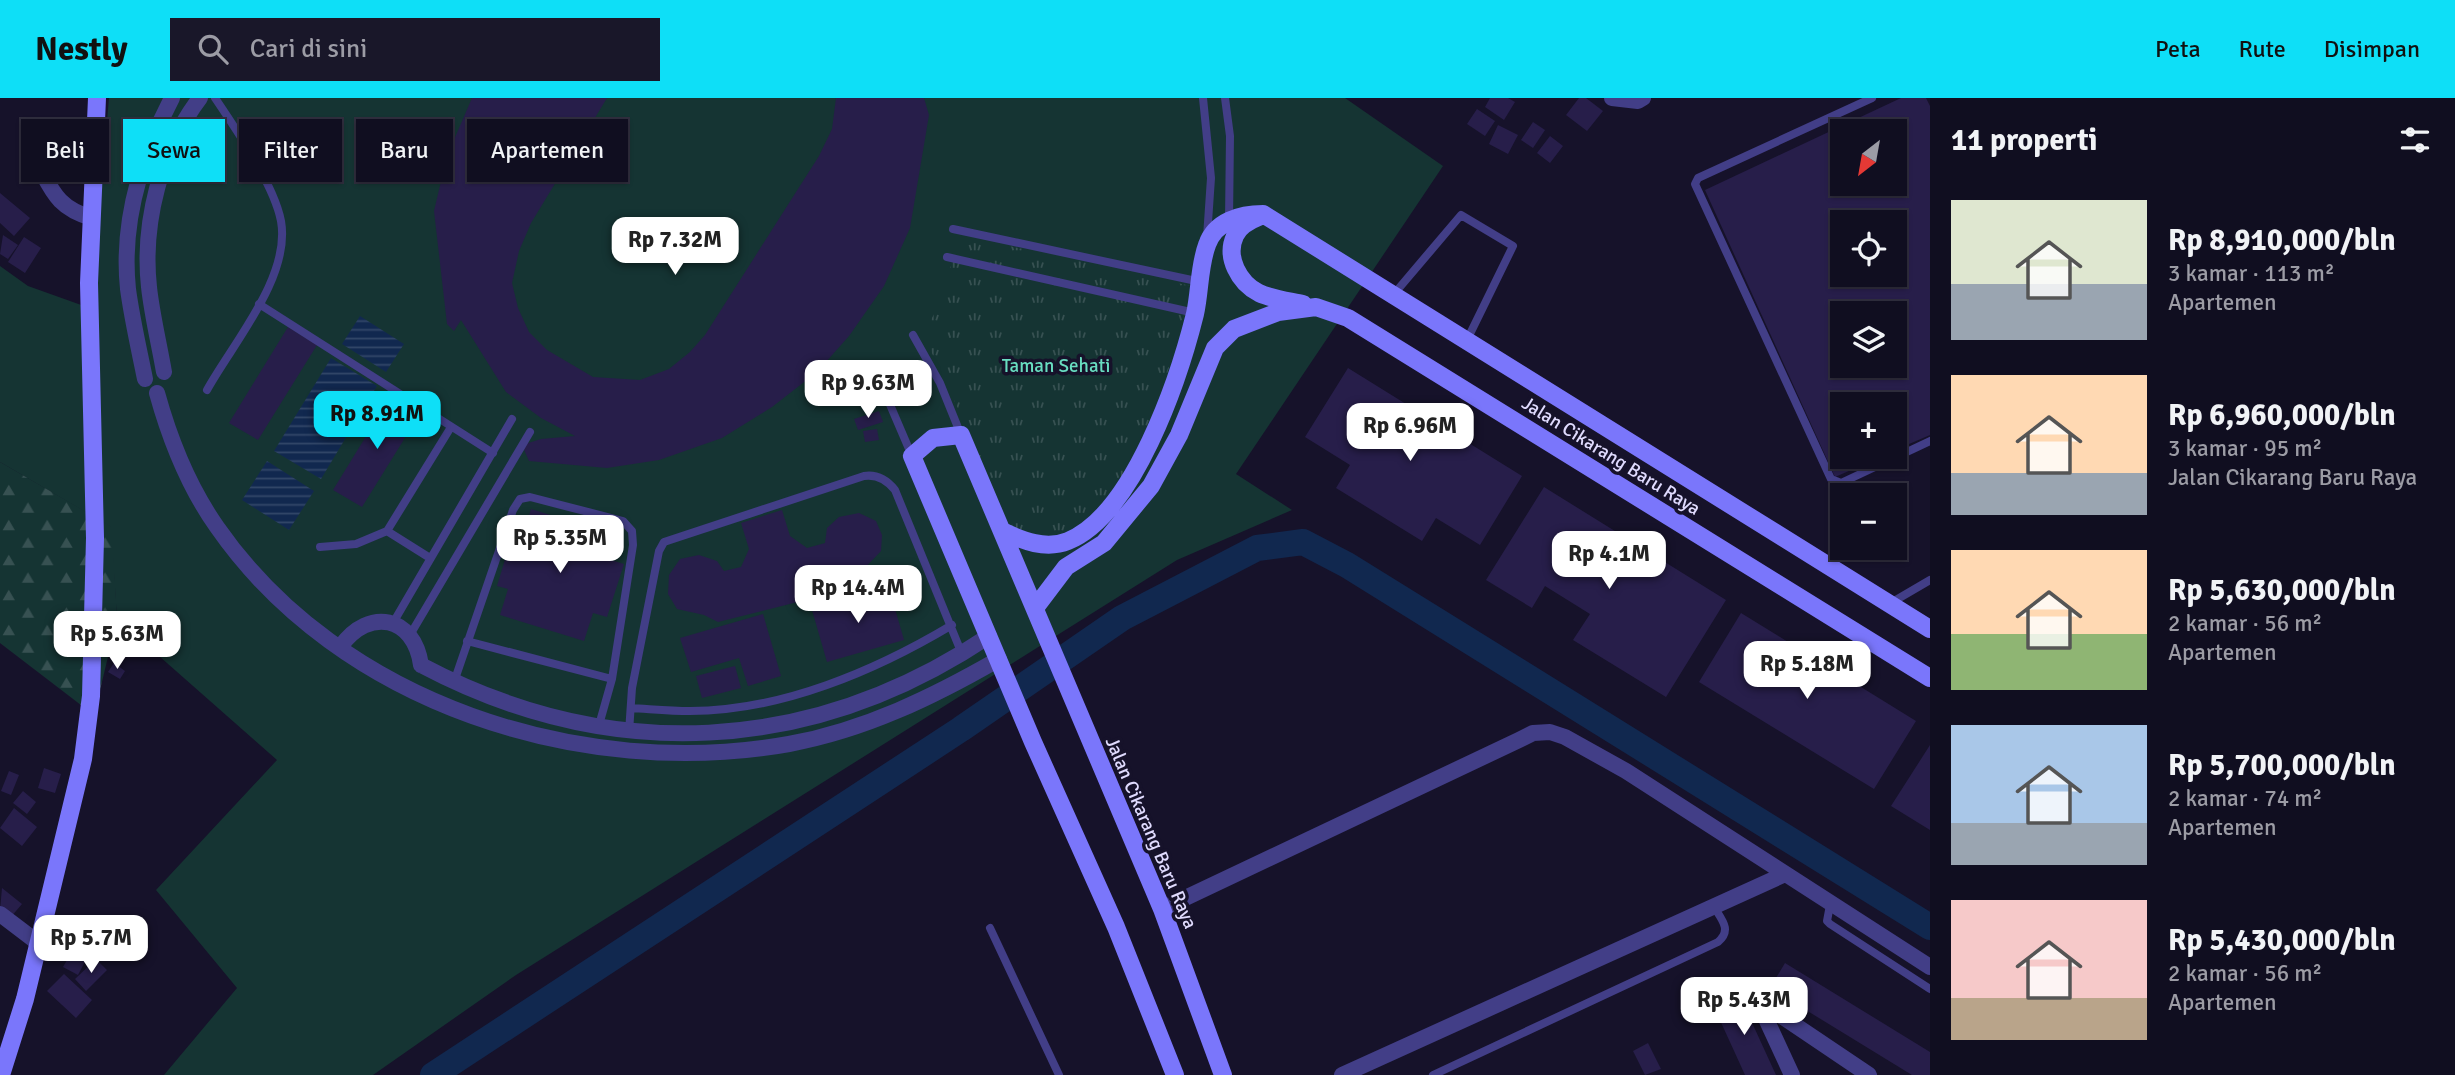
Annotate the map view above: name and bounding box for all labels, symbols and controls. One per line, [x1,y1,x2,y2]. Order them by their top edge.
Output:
search box [170,18,660,81]
text: Nestly [35,29,128,70]
icon: search [194,30,232,68]
text: Cari di sini [250,33,367,65]
text: Peta [2155,34,2201,64]
text: Rute [2239,34,2286,64]
text: Disimpan [2324,34,2420,64]
chip: Beli [21,119,109,182]
chip: Sewa [123,119,225,182]
chip: Filter [239,119,342,182]
chip: Baru [356,119,453,182]
chip: Apartemen [467,119,628,182]
north arrow [1830,119,1908,196]
map controls [1830,119,1907,560]
icon: filters [2396,121,2434,159]
text: 11 properti [1951,122,2098,159]
button: locate [1830,210,1907,287]
pin: Rp 7.32M [603,218,747,277]
text: Rp 8,910,000/bln [2168,222,2396,259]
text: Rp 7.32M [628,225,722,254]
icon: home [2007,228,2091,312]
text: 3 kamar · 113 m² [2168,259,2335,288]
text: Apartemen [2168,288,2277,317]
button: layers [1830,301,1907,378]
park label: Taman Sehati [1002,354,1110,378]
pin: Rp 9.63M [796,360,940,420]
text: Rp 9.63M [821,368,915,397]
street label: Jalan Cikarang Baru Raya [1517,391,1705,521]
pin: Rp 8.91M [305,392,449,451]
button: + [1830,392,1907,469]
text: Rp 6,960,000/bln [2168,397,2396,434]
text: Rp 8.91M [330,399,424,428]
icon: home [2007,403,2091,487]
pin: Rp 6.96M [1338,404,1482,463]
text: Rp 6.96M [1363,411,1457,440]
text: 3 kamar · 95 m² [2168,434,2322,463]
text: Jalan Cikarang Baru Raya [2168,463,2417,492]
button: − [1830,483,1907,560]
pin: Rp 5.35M [488,516,632,575]
text: Rp 5.35M [513,523,607,552]
pin: Rp 4.1M [1544,532,1674,591]
text: Rp 4.1M [1568,539,1650,568]
pin: Rp 14.4M [786,566,930,625]
text: Rp 5,630,000/bln [2168,572,2396,609]
text: Rp 14.4M [811,573,905,602]
icon: home [2007,578,2091,662]
text: 2 kamar · 56 m² [2168,609,2322,638]
pin: Rp 5.63M [45,612,189,671]
text: Rp 5.63M [70,619,164,648]
text: Apartemen [2168,638,2277,667]
pin: Rp 5.18M [1735,642,1879,701]
text: Rp 5.18M [1760,649,1854,678]
street label: Jalan Cikarang Baru Raya [1100,734,1202,932]
text: Rp 5,700,000/bln [2168,747,2396,784]
icon: home [2007,753,2091,837]
text: 2 kamar · 74 m² [2168,784,2322,813]
text: Apartemen [2168,813,2277,842]
pin: Rp 5.7M [26,916,156,975]
text: Rp 5,430,000/bln [2168,922,2396,959]
text: Rp 5.7M [50,923,132,952]
icon: home [2007,928,2091,1012]
text: 2 kamar · 56 m² [2168,959,2322,988]
pin: Rp 5.43M [1672,978,1816,1037]
text: Rp 5.43M [1697,985,1791,1014]
text: Apartemen [2168,988,2277,1017]

